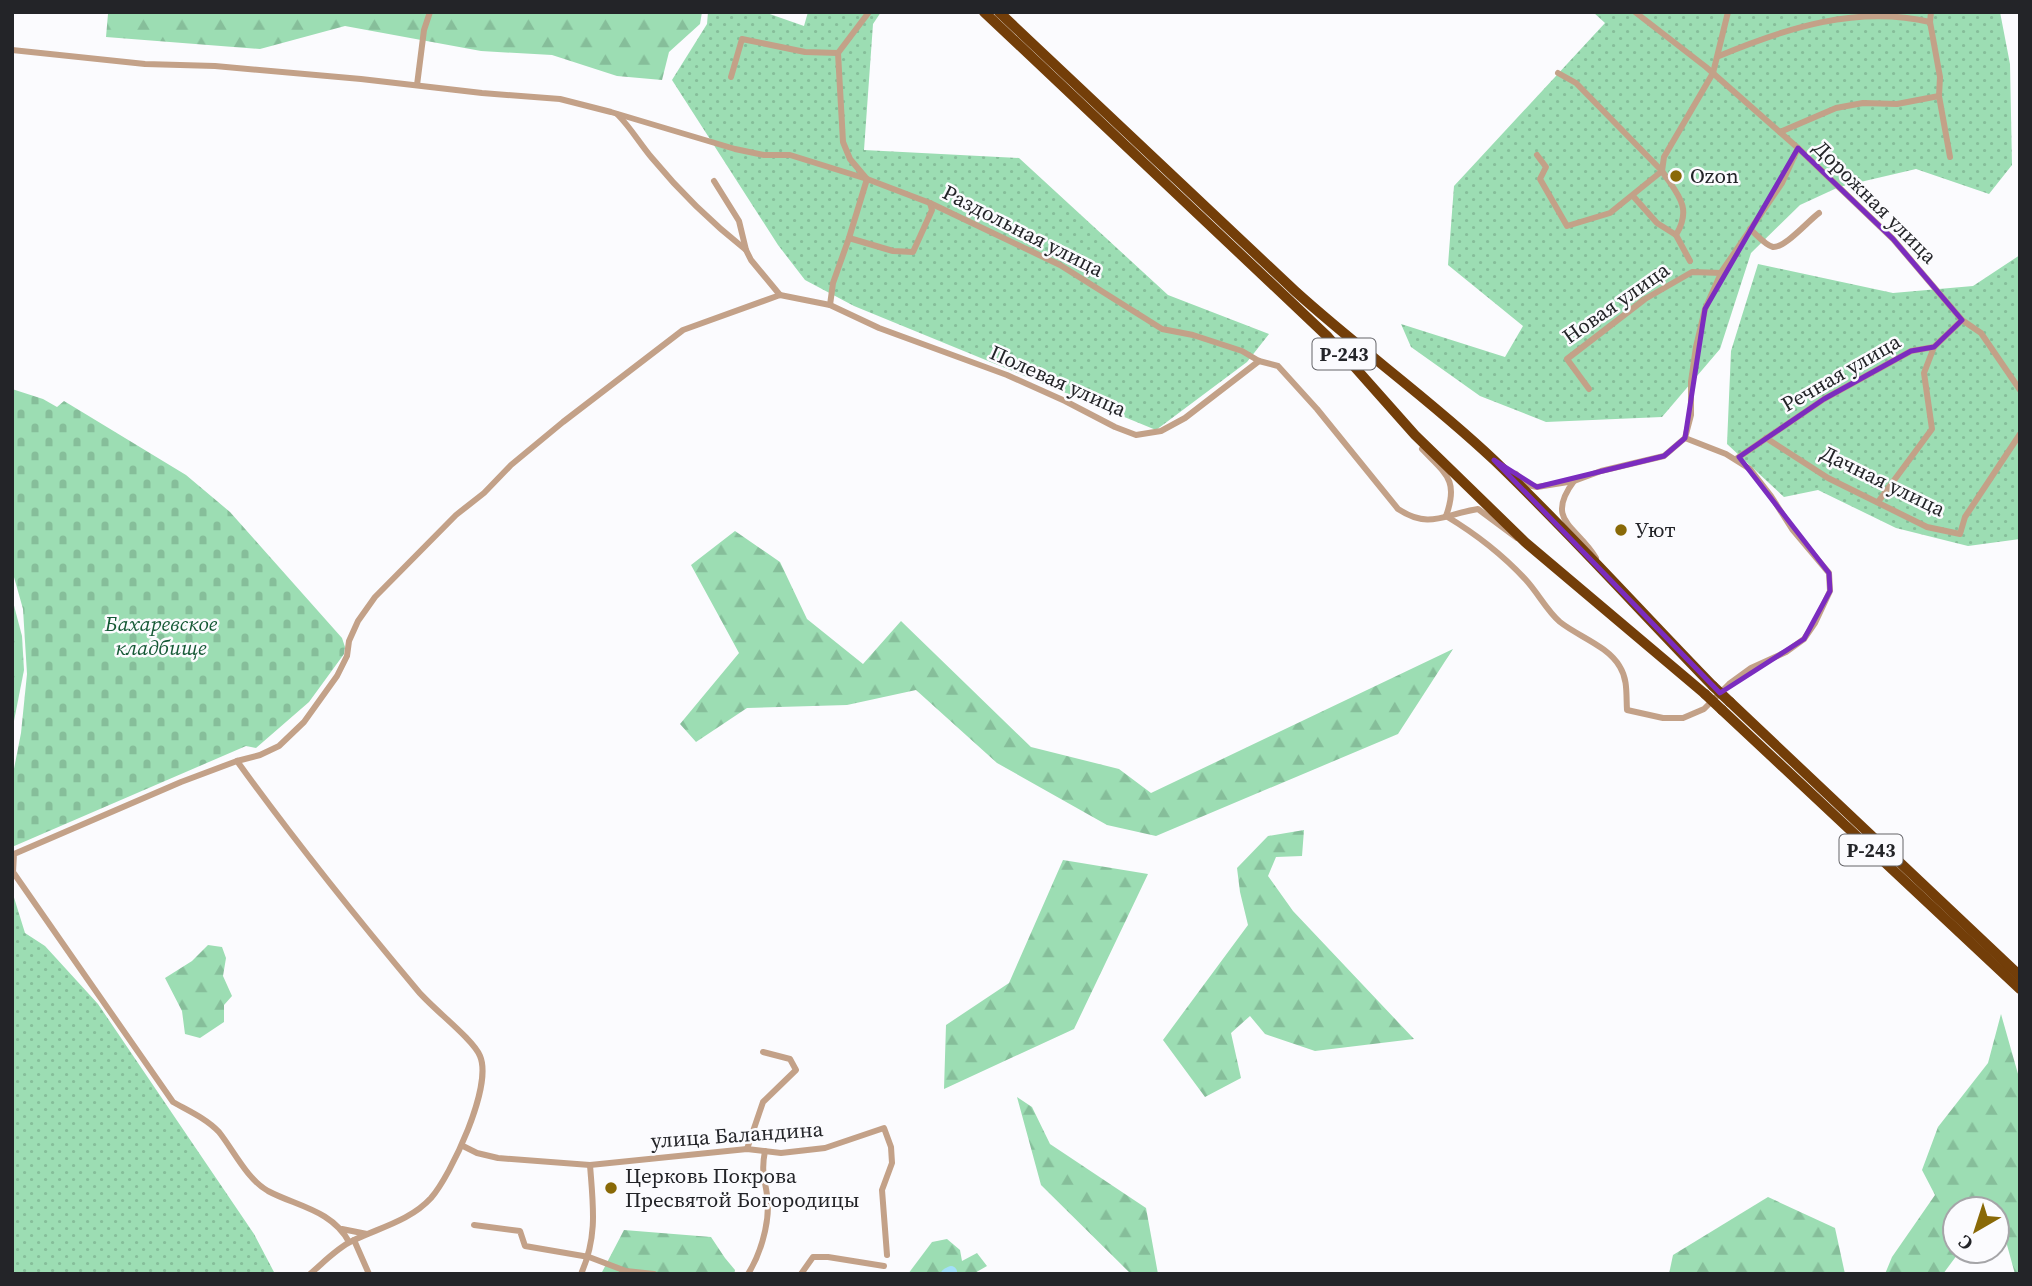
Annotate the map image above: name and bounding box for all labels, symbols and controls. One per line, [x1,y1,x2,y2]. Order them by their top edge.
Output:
street label: Дорожная улица [1807,133,1944,270]
place label: Ozon [1690,161,1739,190]
marker: Ozon [1668,168,1684,184]
street label: Раздольная улица [938,177,1109,284]
street label: Новая улица [1556,255,1675,350]
street label: Речная улица [1776,327,1906,418]
street label: Полевая улица [985,338,1131,424]
road number: Р-243 [1312,338,1376,370]
street label: Дачная улица [1816,438,1950,523]
place label: Уют [1635,515,1676,544]
marker: Уют [1613,522,1629,538]
park label: Бахаревское кладбище [104,609,218,662]
road number: Р-243 [1840,834,1902,866]
street label: улица Баландина [650,1114,825,1155]
place label: Церковь Покрова Пресвятой Богородицы [625,1161,860,1214]
marker: Церковь Покрова Пресвятой Богородицы [603,1180,619,1196]
north arrow [1941,1195,2011,1265]
text: С [1952,1229,1978,1257]

